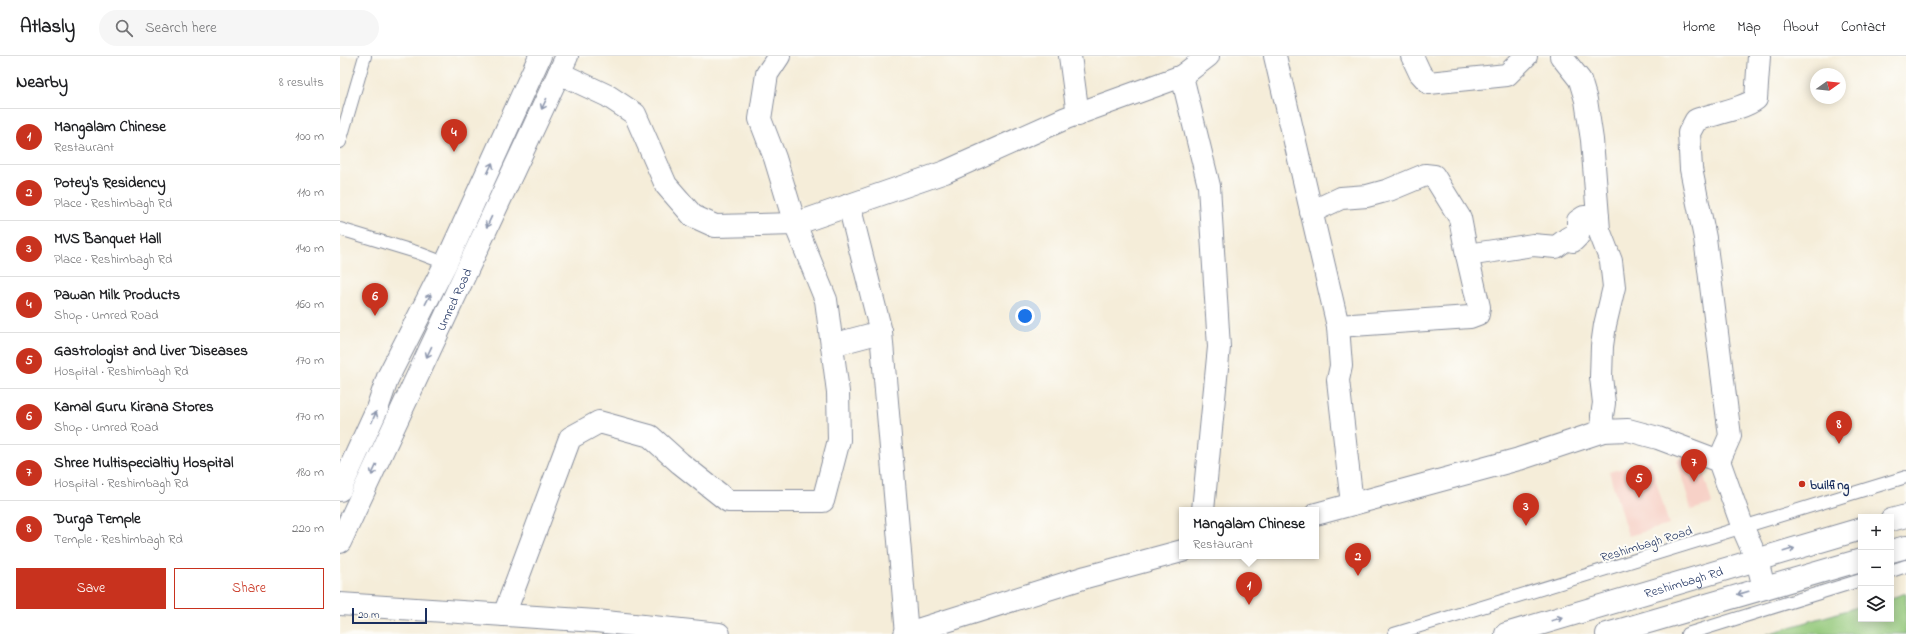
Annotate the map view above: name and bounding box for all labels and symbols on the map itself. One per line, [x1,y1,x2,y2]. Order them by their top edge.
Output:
north arrow [1810,68,1846,104]
one-way arrow [540,98,547,110]
pin: 4 [441,119,467,152]
one-way arrow [487,163,494,175]
one-way arrow [485,216,492,228]
street label: Umred Road [432,265,478,334]
pin: 6 [362,283,388,316]
one-way arrow [425,293,432,305]
your location [1015,306,1035,326]
one-way arrow [425,346,432,358]
one-way arrow [371,411,378,423]
pin: 8 [1826,411,1852,444]
pin: 7 [1681,449,1707,482]
one-way arrow [370,464,377,476]
pin: 5 [1626,465,1652,498]
place label: builfing [1810,476,1850,497]
marker: builfing [1797,479,1807,489]
pin: 3 [1513,493,1539,526]
street label: Reshimbagh Road [1598,521,1696,568]
pin: 2 [1345,543,1371,576]
one-way arrow [1782,546,1795,553]
street label: Reshimbagh Rd [1642,562,1726,604]
pin: 1 [1236,572,1262,605]
one-way arrow [1736,590,1749,598]
scale bar [352,606,427,625]
one-way arrow [1550,615,1563,622]

